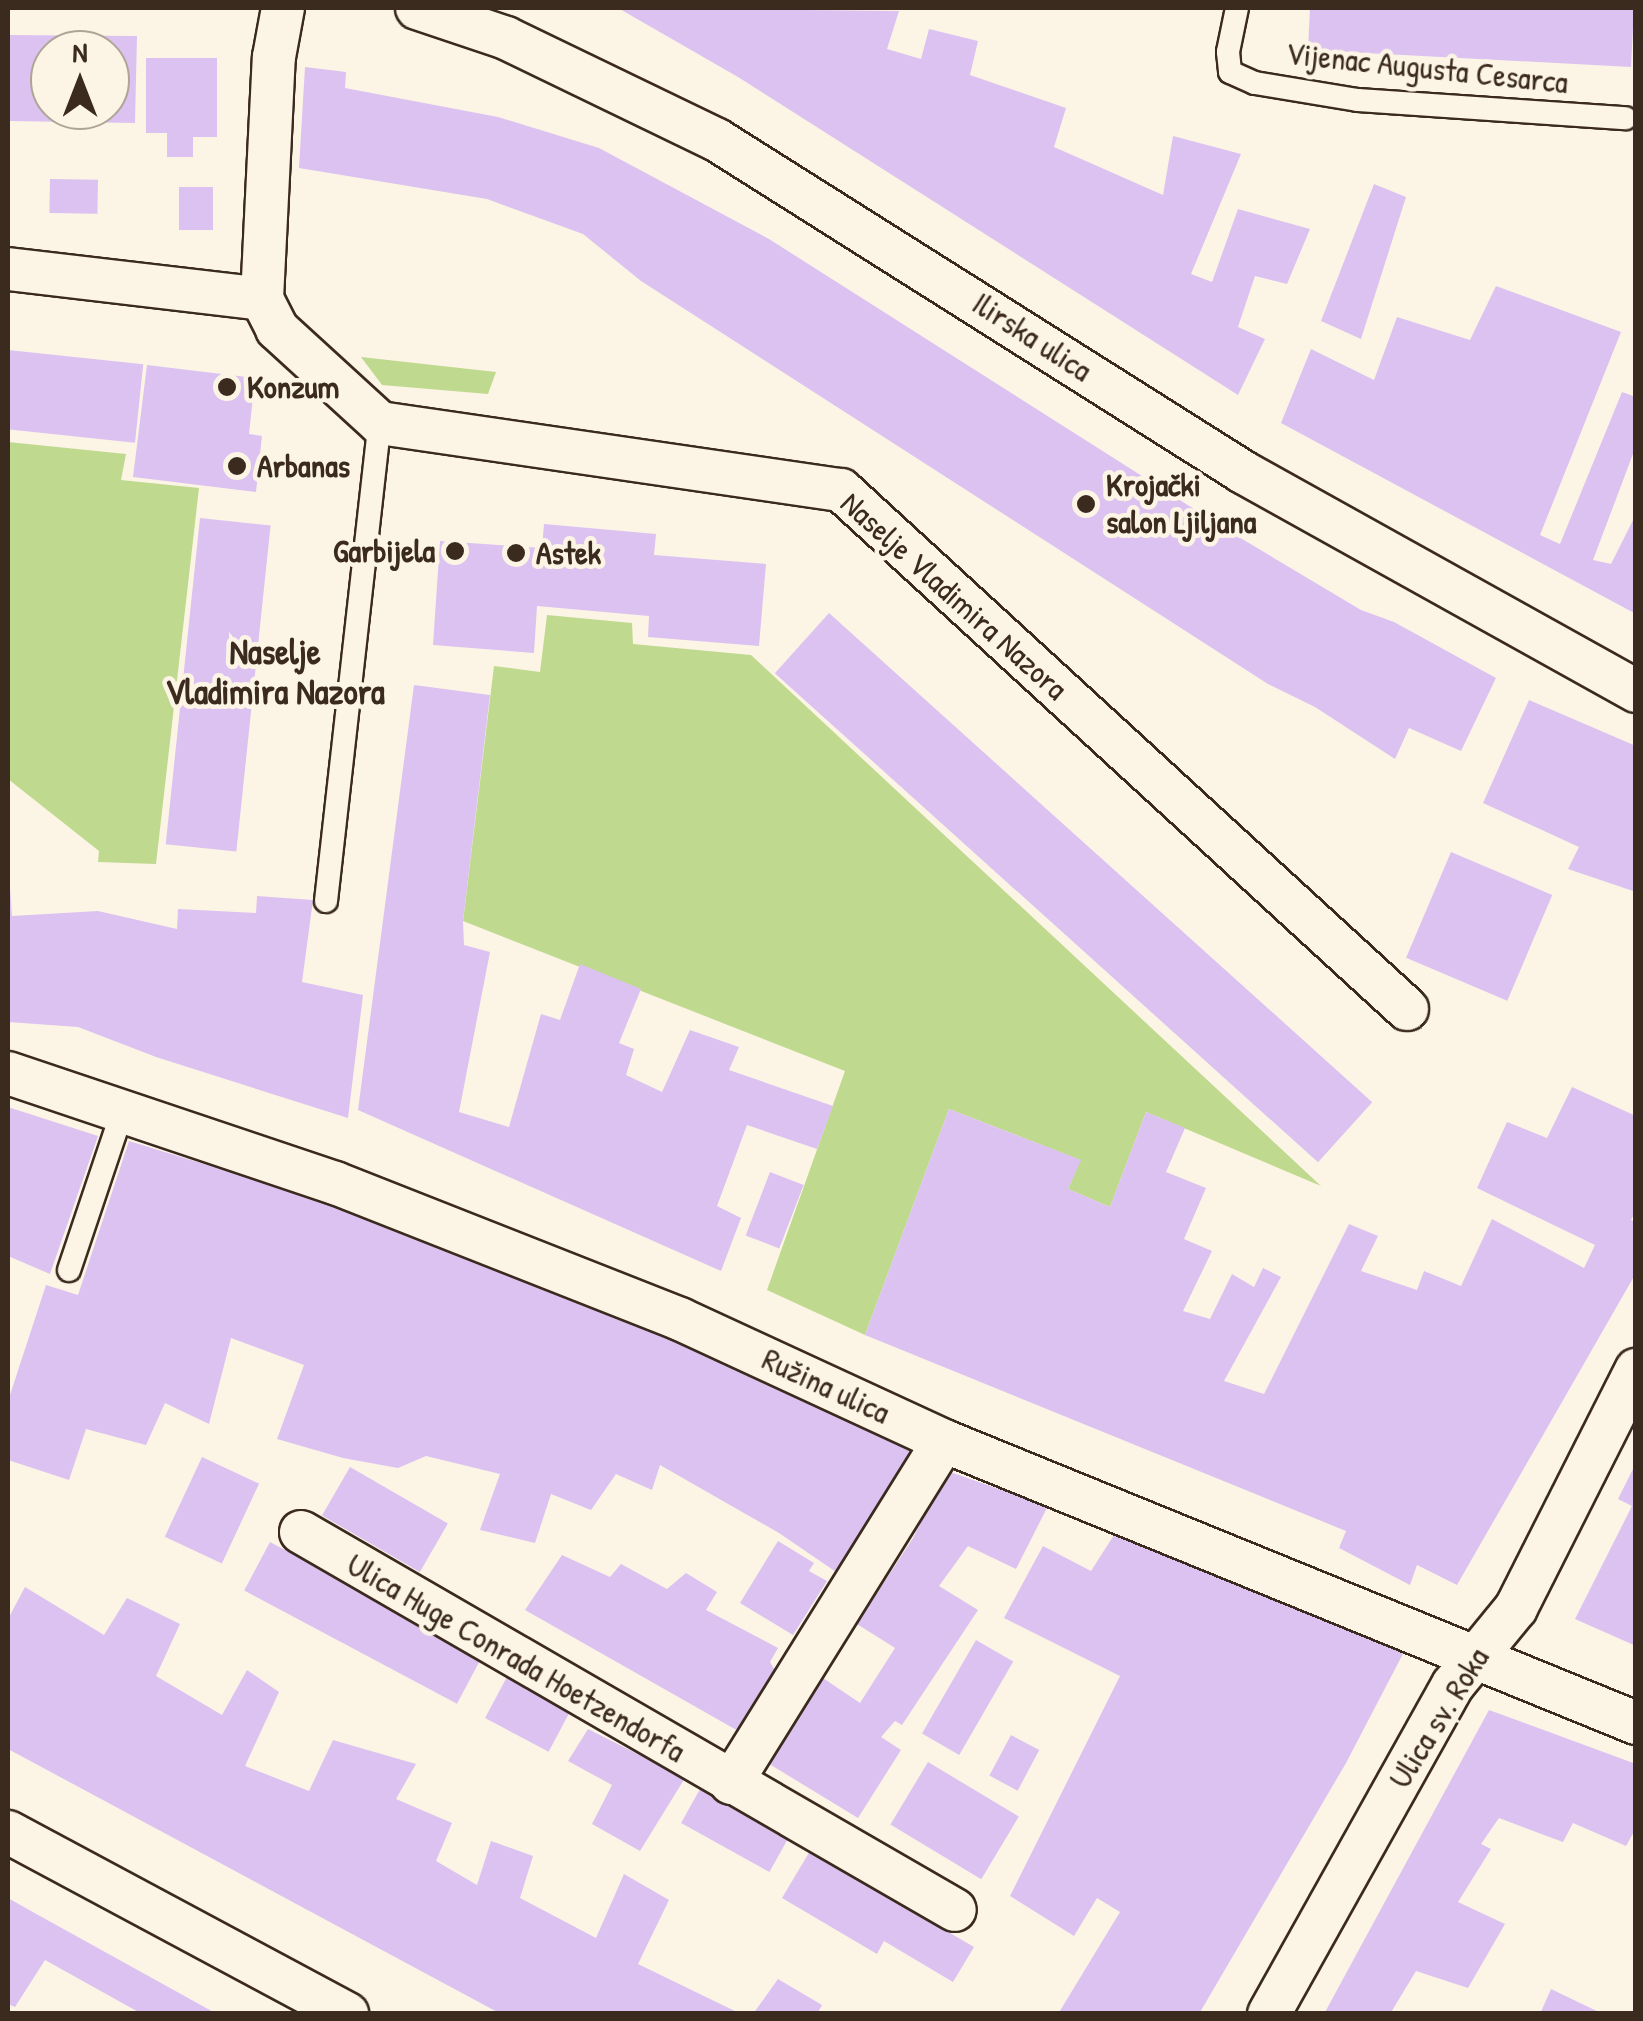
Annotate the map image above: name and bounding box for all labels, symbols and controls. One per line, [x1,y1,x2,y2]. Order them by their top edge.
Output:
north arrow [30,30,130,130]
text: N [73,33,87,71]
street label: Vijenac Augusta Cesarca [1284,34,1570,102]
street label: Ilirska ulica [965,284,1099,390]
place label: Konzum [247,368,339,406]
marker: Konzum [216,376,238,398]
place label: Arbanas [257,447,350,485]
marker: Arbanas [226,455,248,477]
place label: Krojački salon Ljiljana [1106,467,1256,542]
street label: Naselje Vladimira Nazora [833,484,1075,708]
marker: Krojački salon Ljiljana [1075,493,1097,515]
place label: Garbijela [333,532,435,570]
place label: Astek [536,534,601,572]
marker: Garbijela [444,540,466,562]
marker: Astek [505,542,527,564]
district label: Naselje Vladimira Nazora [165,631,385,713]
street label: Ružina ulica [756,1340,896,1432]
street label: Ulica Huge Conrada Hoetzendorfa [340,1545,692,1771]
street label: Ulica sv. Roka [1381,1641,1497,1795]

